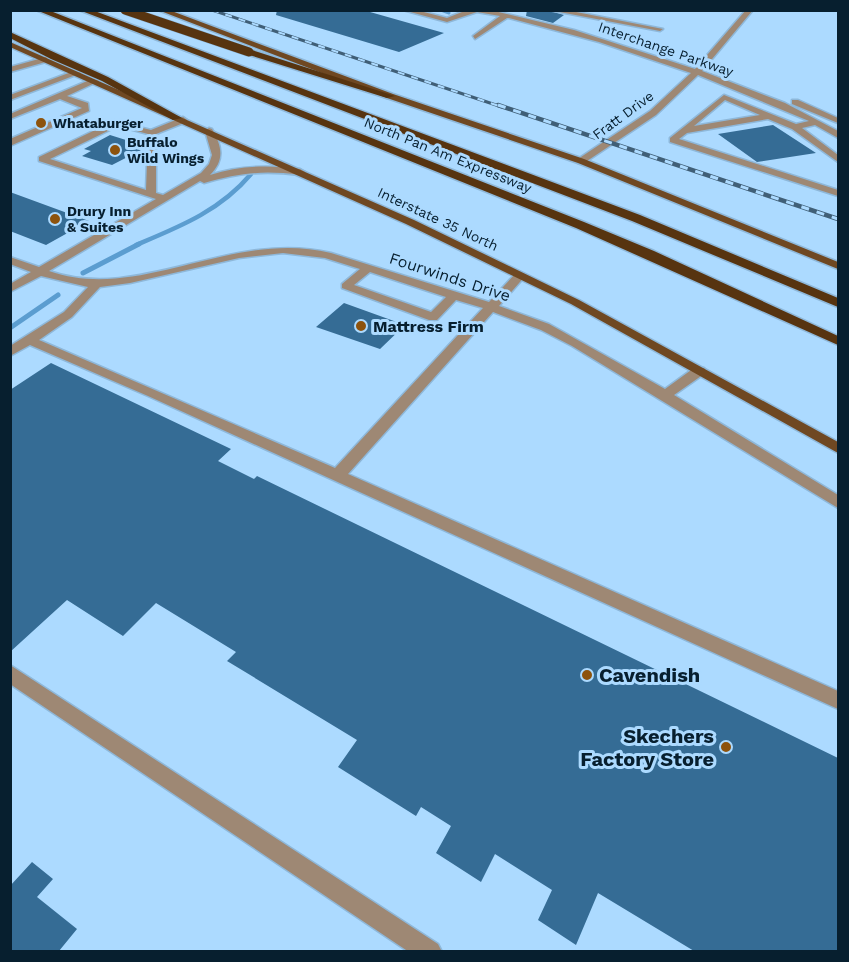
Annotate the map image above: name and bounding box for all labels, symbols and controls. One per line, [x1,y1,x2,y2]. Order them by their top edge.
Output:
street label: Interchange Parkway [596,18,736,80]
street label: Fratt Drive [589,87,657,143]
street label: North Pan Am Expressway [362,114,535,196]
place label: Whataburger [53,115,143,131]
marker: Whataburger [34,116,48,130]
place label: Buffalo Wild Wings [127,134,205,166]
marker: Buffalo Wild Wings [108,143,122,157]
street label: Interstate 35 North [375,184,501,254]
place label: Drury Inn & Suites [67,203,131,235]
marker: Drury Inn & Suites [48,212,62,226]
street label: Fourwinds Drive [387,248,513,306]
place label: Mattress Firm [373,317,484,336]
marker: Mattress Firm [354,319,368,333]
place label: Cavendish [599,663,700,687]
marker: Cavendish [580,668,594,682]
place label: Skechers Factory Store [580,724,714,771]
marker: Skechers Factory Store [719,740,733,754]

